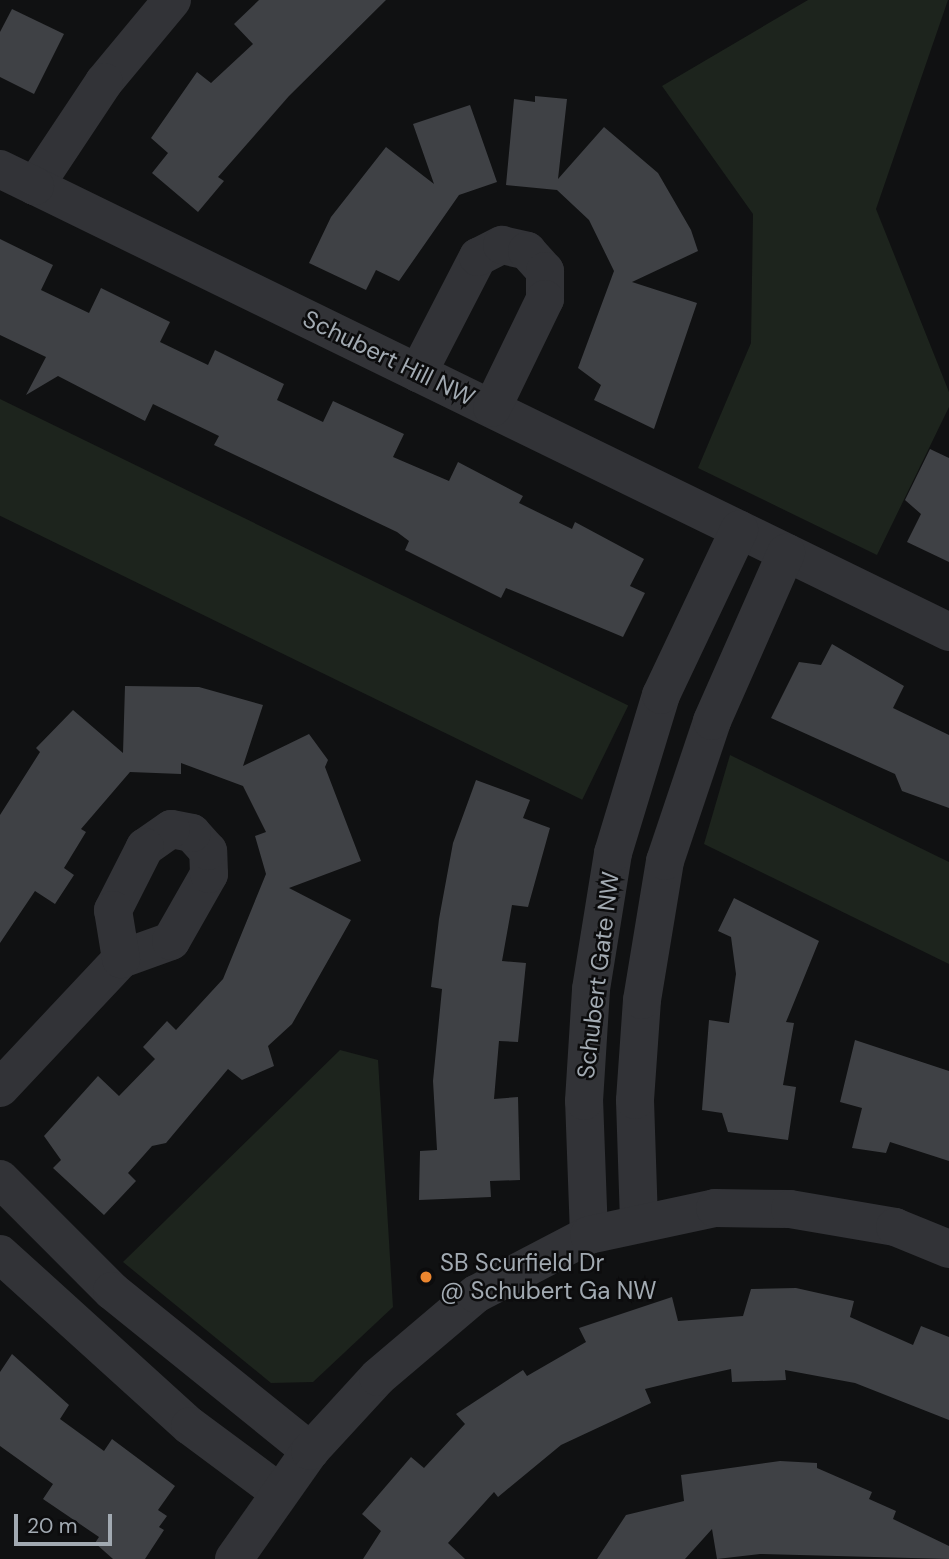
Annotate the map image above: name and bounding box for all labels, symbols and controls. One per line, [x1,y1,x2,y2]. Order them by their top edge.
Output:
street label: Schubert Hill NW [298,304,480,412]
street label: Schubert Gate NW [571,870,625,1080]
place label: SB Scurfield Dr @ Schubert Ga NW [440,1249,656,1305]
marker: SB Scurfield Dr @ Schubert Ga NW [418,1269,434,1285]
scale bar [18,1500,116,1544]
text: 20 m [27,1512,78,1540]

